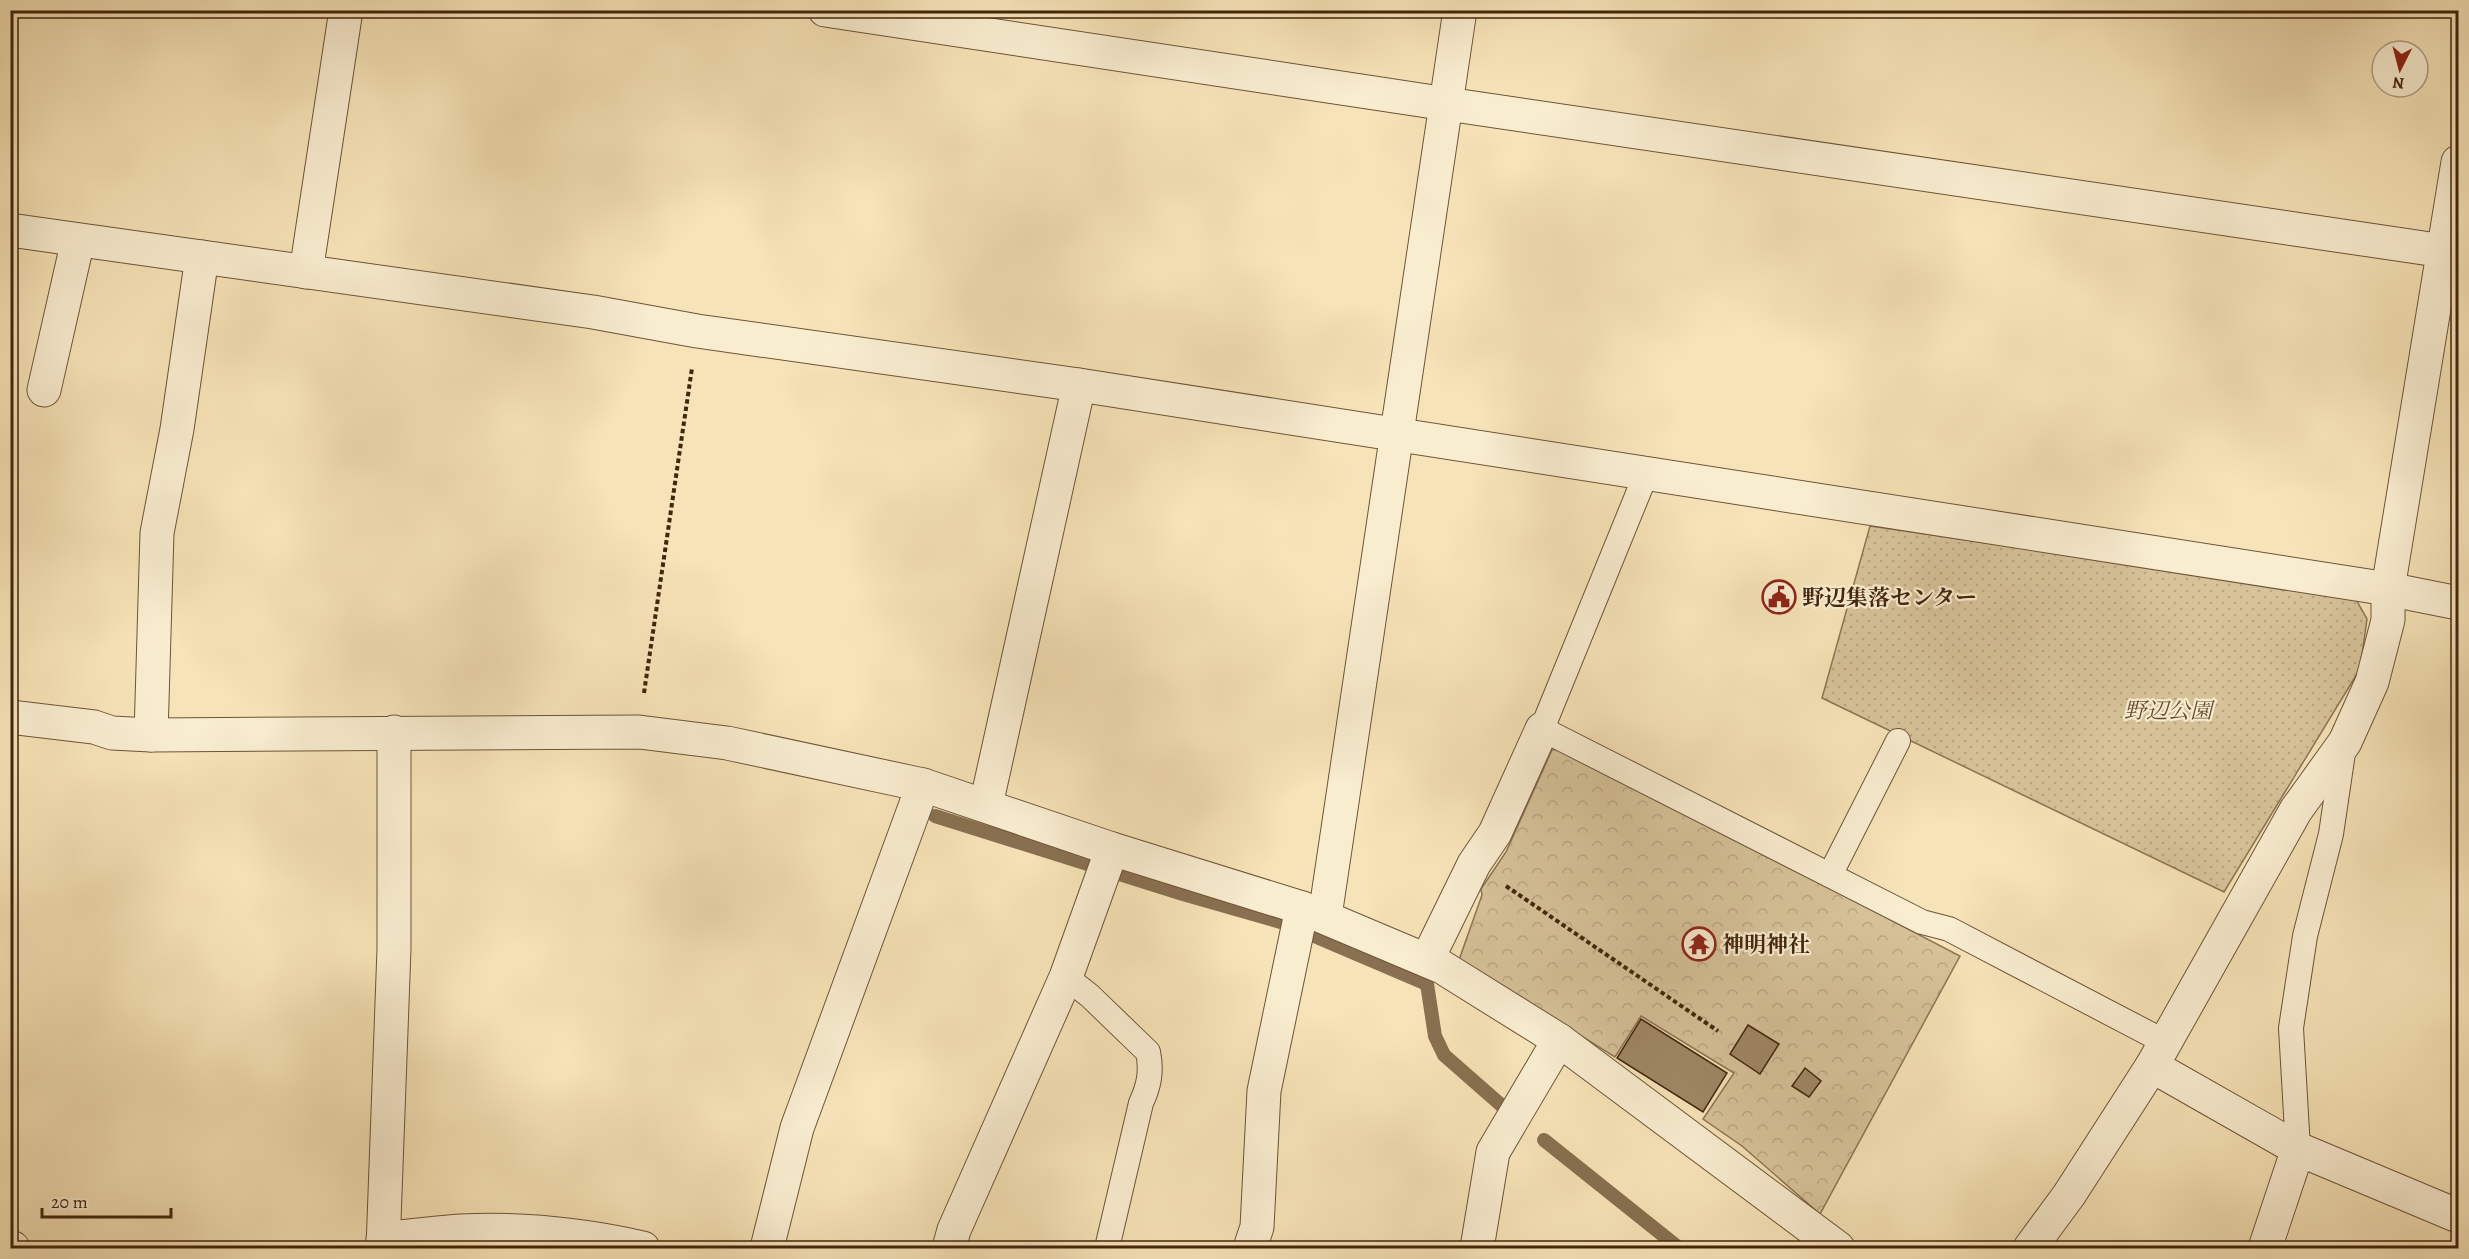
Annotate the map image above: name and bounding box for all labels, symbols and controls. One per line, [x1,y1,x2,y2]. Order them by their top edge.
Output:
north arrow [2370,39,2430,99]
text: N [2391,71,2405,94]
public building icon: 野辺集落センター [1761,579,1797,615]
place label: 野辺集落センター [1802,583,1977,613]
park label: 野辺公園 [2124,696,2215,726]
temple icon: 神明神社 [1681,926,1717,962]
place label: 神明神社 [1722,930,1810,960]
scale bar [42,1181,171,1219]
text: 20 m [51,1190,88,1214]

